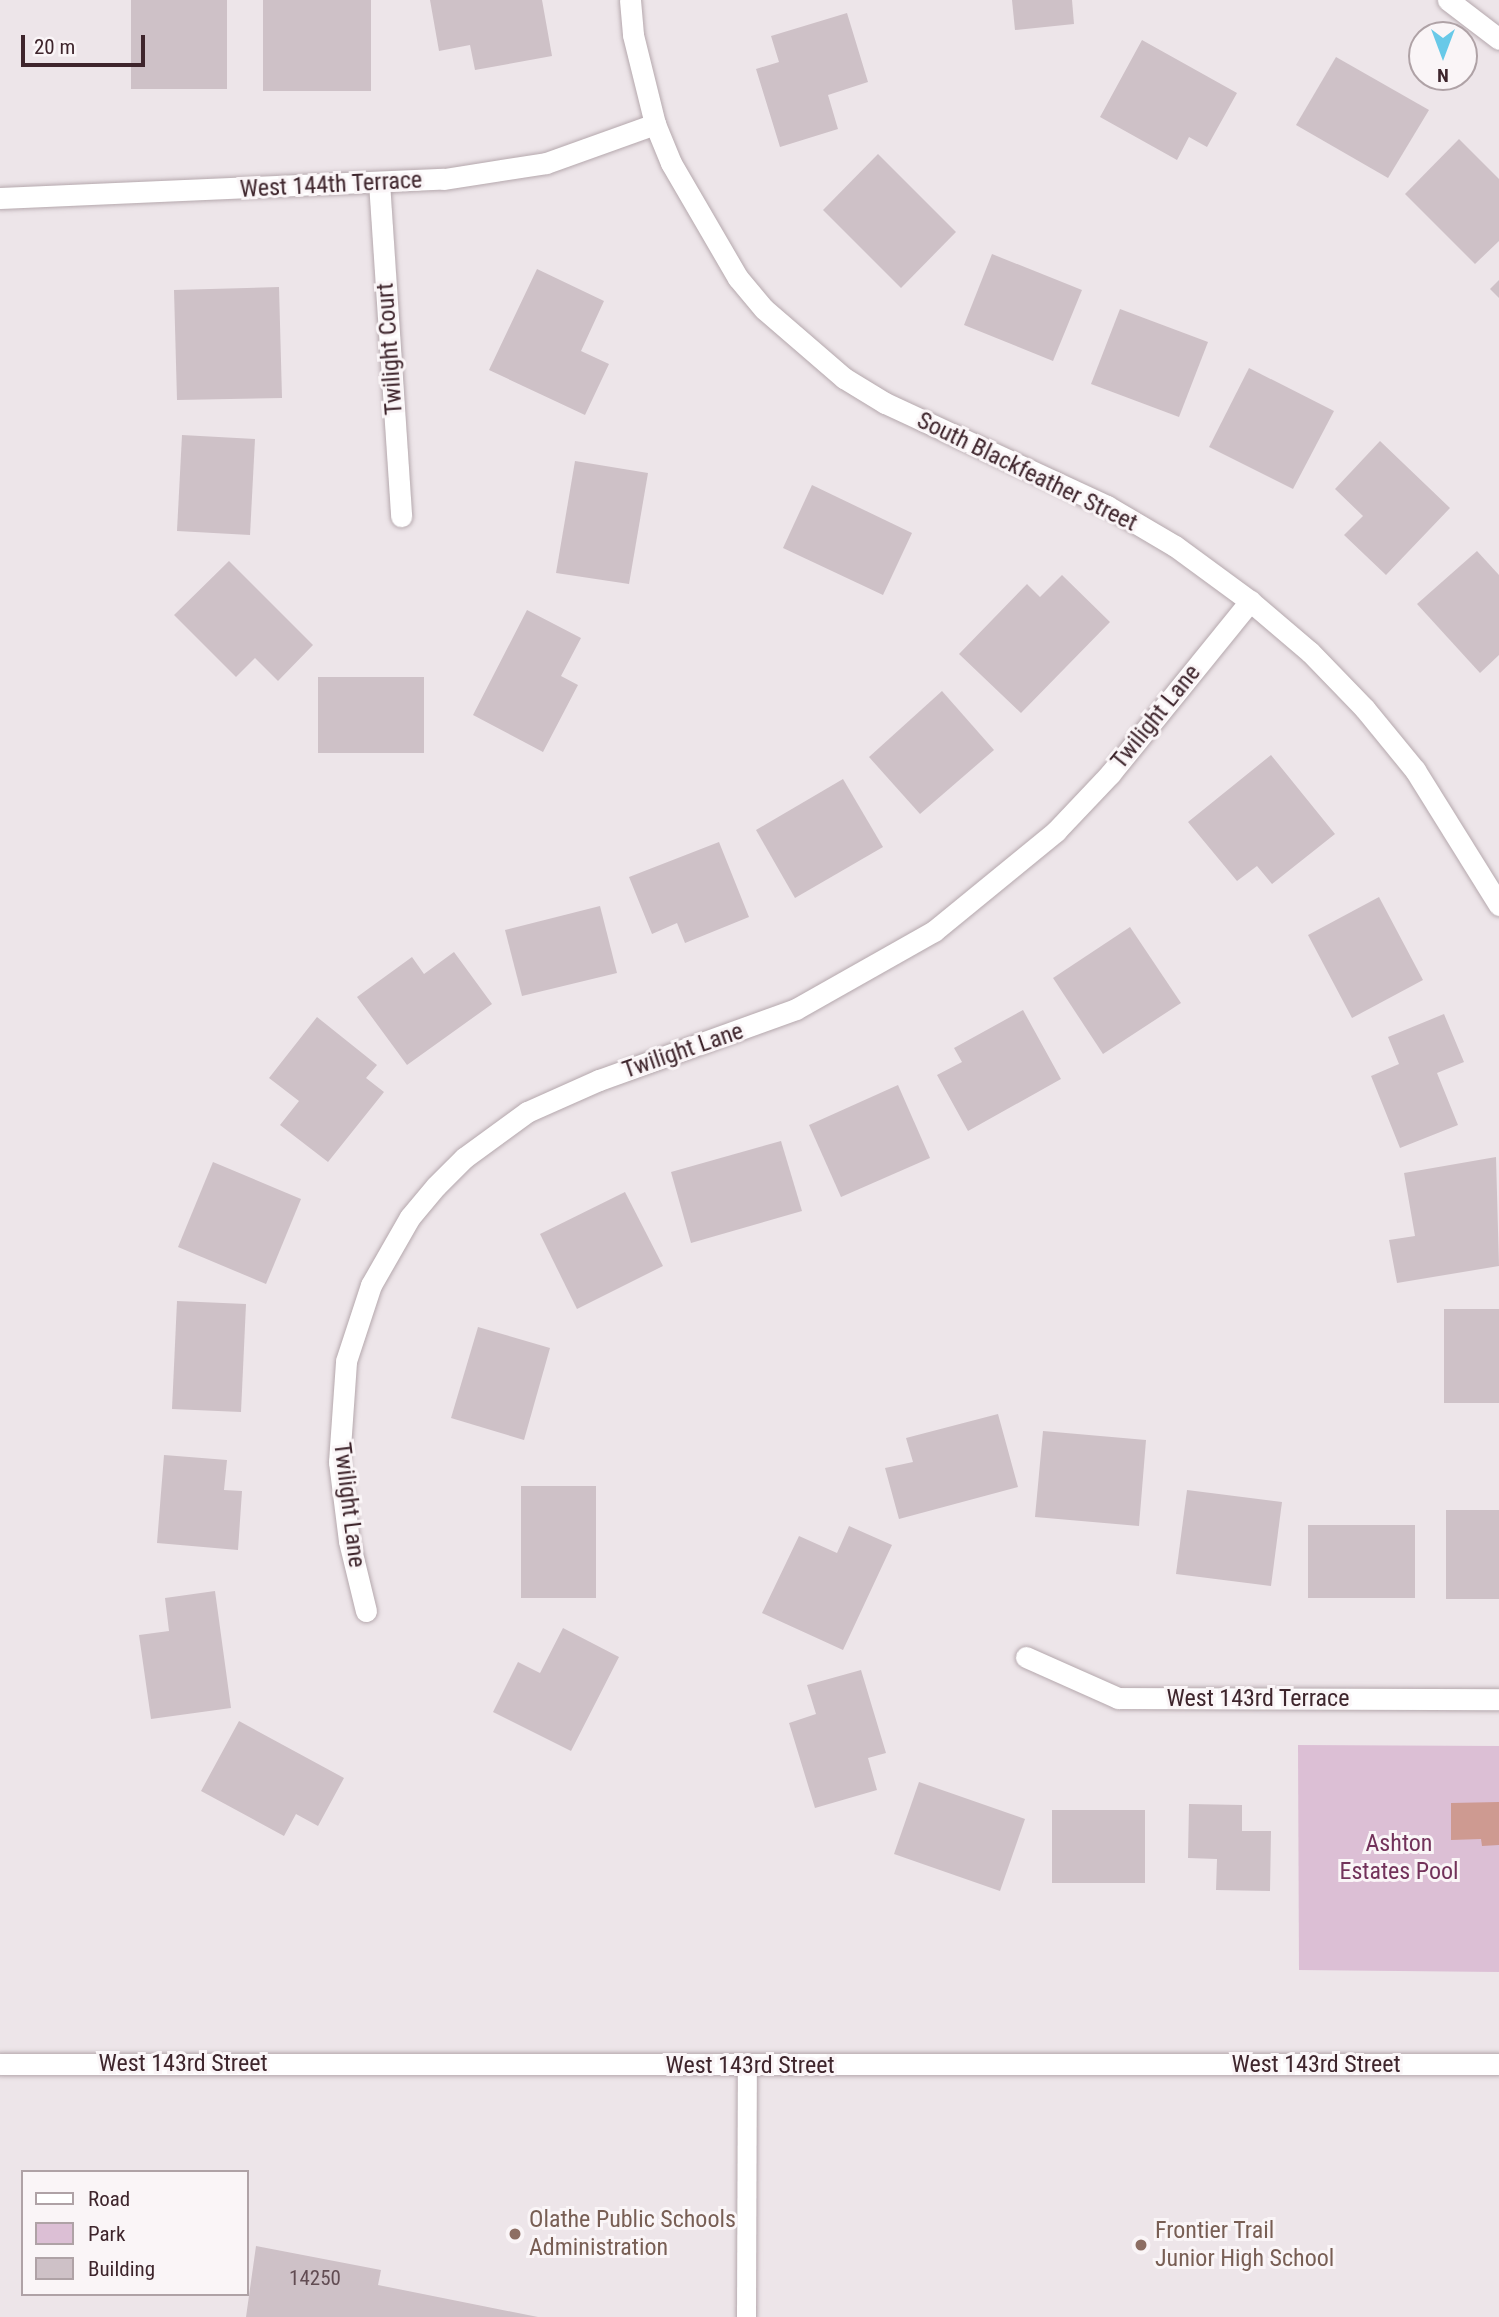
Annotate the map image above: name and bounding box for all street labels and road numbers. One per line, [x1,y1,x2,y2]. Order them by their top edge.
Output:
street label: West 144th Terrace [239,166,423,204]
street label: Twilight Court [371,282,409,416]
street label: South Blackfeather Street [912,406,1142,538]
street label: Twilight Lane [1105,659,1207,775]
street label: Twilight Lane [619,1017,747,1085]
street label: Twilight Lane [327,1441,371,1569]
street label: West 143rd Terrace [1166,1685,1350,1713]
street label: West 143rd Street [98,2050,268,2078]
street label: West 143rd Street [1231,2051,1401,2079]
street label: West 143rd Street [665,2052,835,2080]

